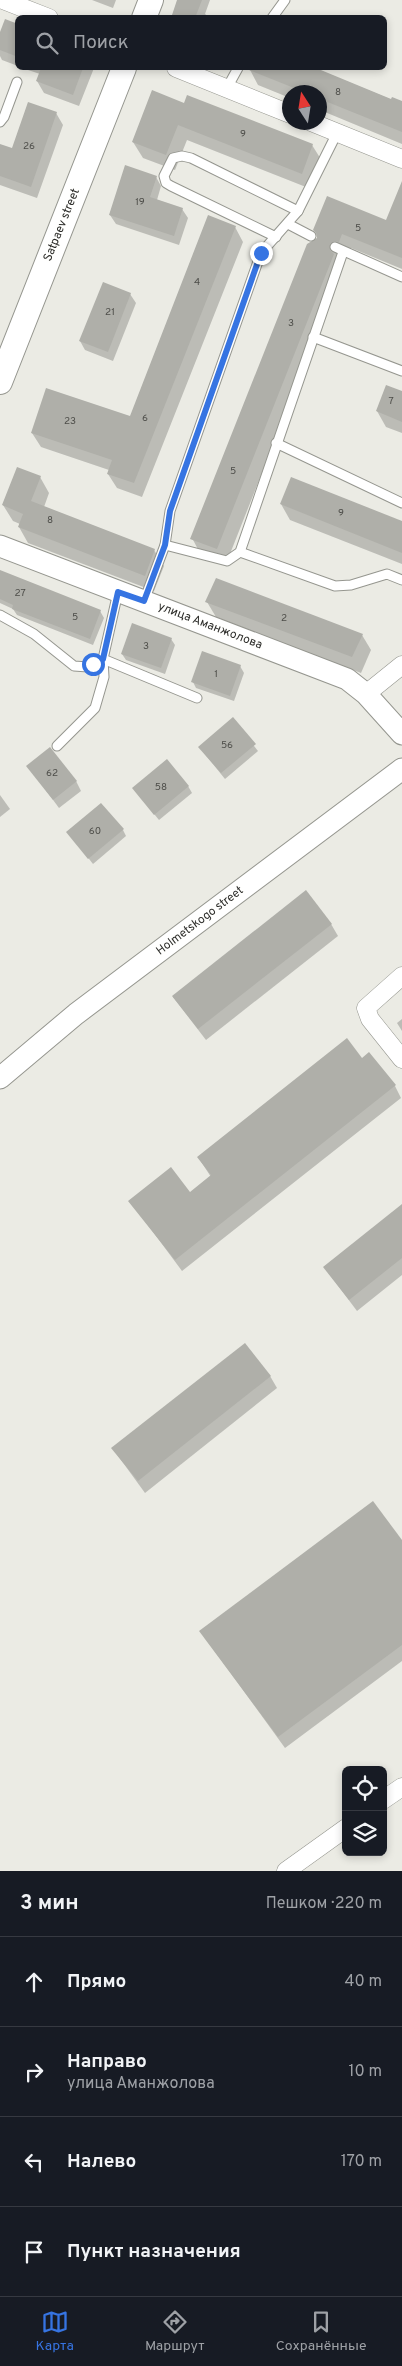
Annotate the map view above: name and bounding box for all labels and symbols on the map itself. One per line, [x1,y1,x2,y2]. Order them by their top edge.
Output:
north arrow [282,85,327,130]
house number: 8 [335,86,341,99]
house number: 9 [240,128,246,141]
house number: 26 [23,140,35,153]
street label: Satpaev street [40,186,84,264]
house number: 19 [135,196,145,209]
house number: 5 [355,222,361,235]
route end [250,242,273,265]
house number: 4 [194,276,200,289]
house number: 21 [105,306,115,319]
house number: 3 [288,317,294,330]
house number: 7 [388,395,394,408]
house number: 6 [142,412,148,425]
house number: 23 [64,415,76,428]
house number: 5 [230,465,236,478]
house number: 9 [338,507,344,520]
house number: 8 [47,514,53,527]
house number: 27 [14,587,26,600]
street label: улица Аманжолова [155,599,265,653]
house number: 5 [72,611,78,624]
house number: 2 [281,612,287,625]
house number: 3 [143,640,149,653]
route start [82,653,105,676]
house number: 1 [214,668,218,681]
house number: 56 [221,739,233,752]
house number: 62 [46,767,58,780]
house number: 58 [155,781,167,794]
house number: 60 [89,825,101,838]
street label: Holmetskogo street [153,883,247,959]

